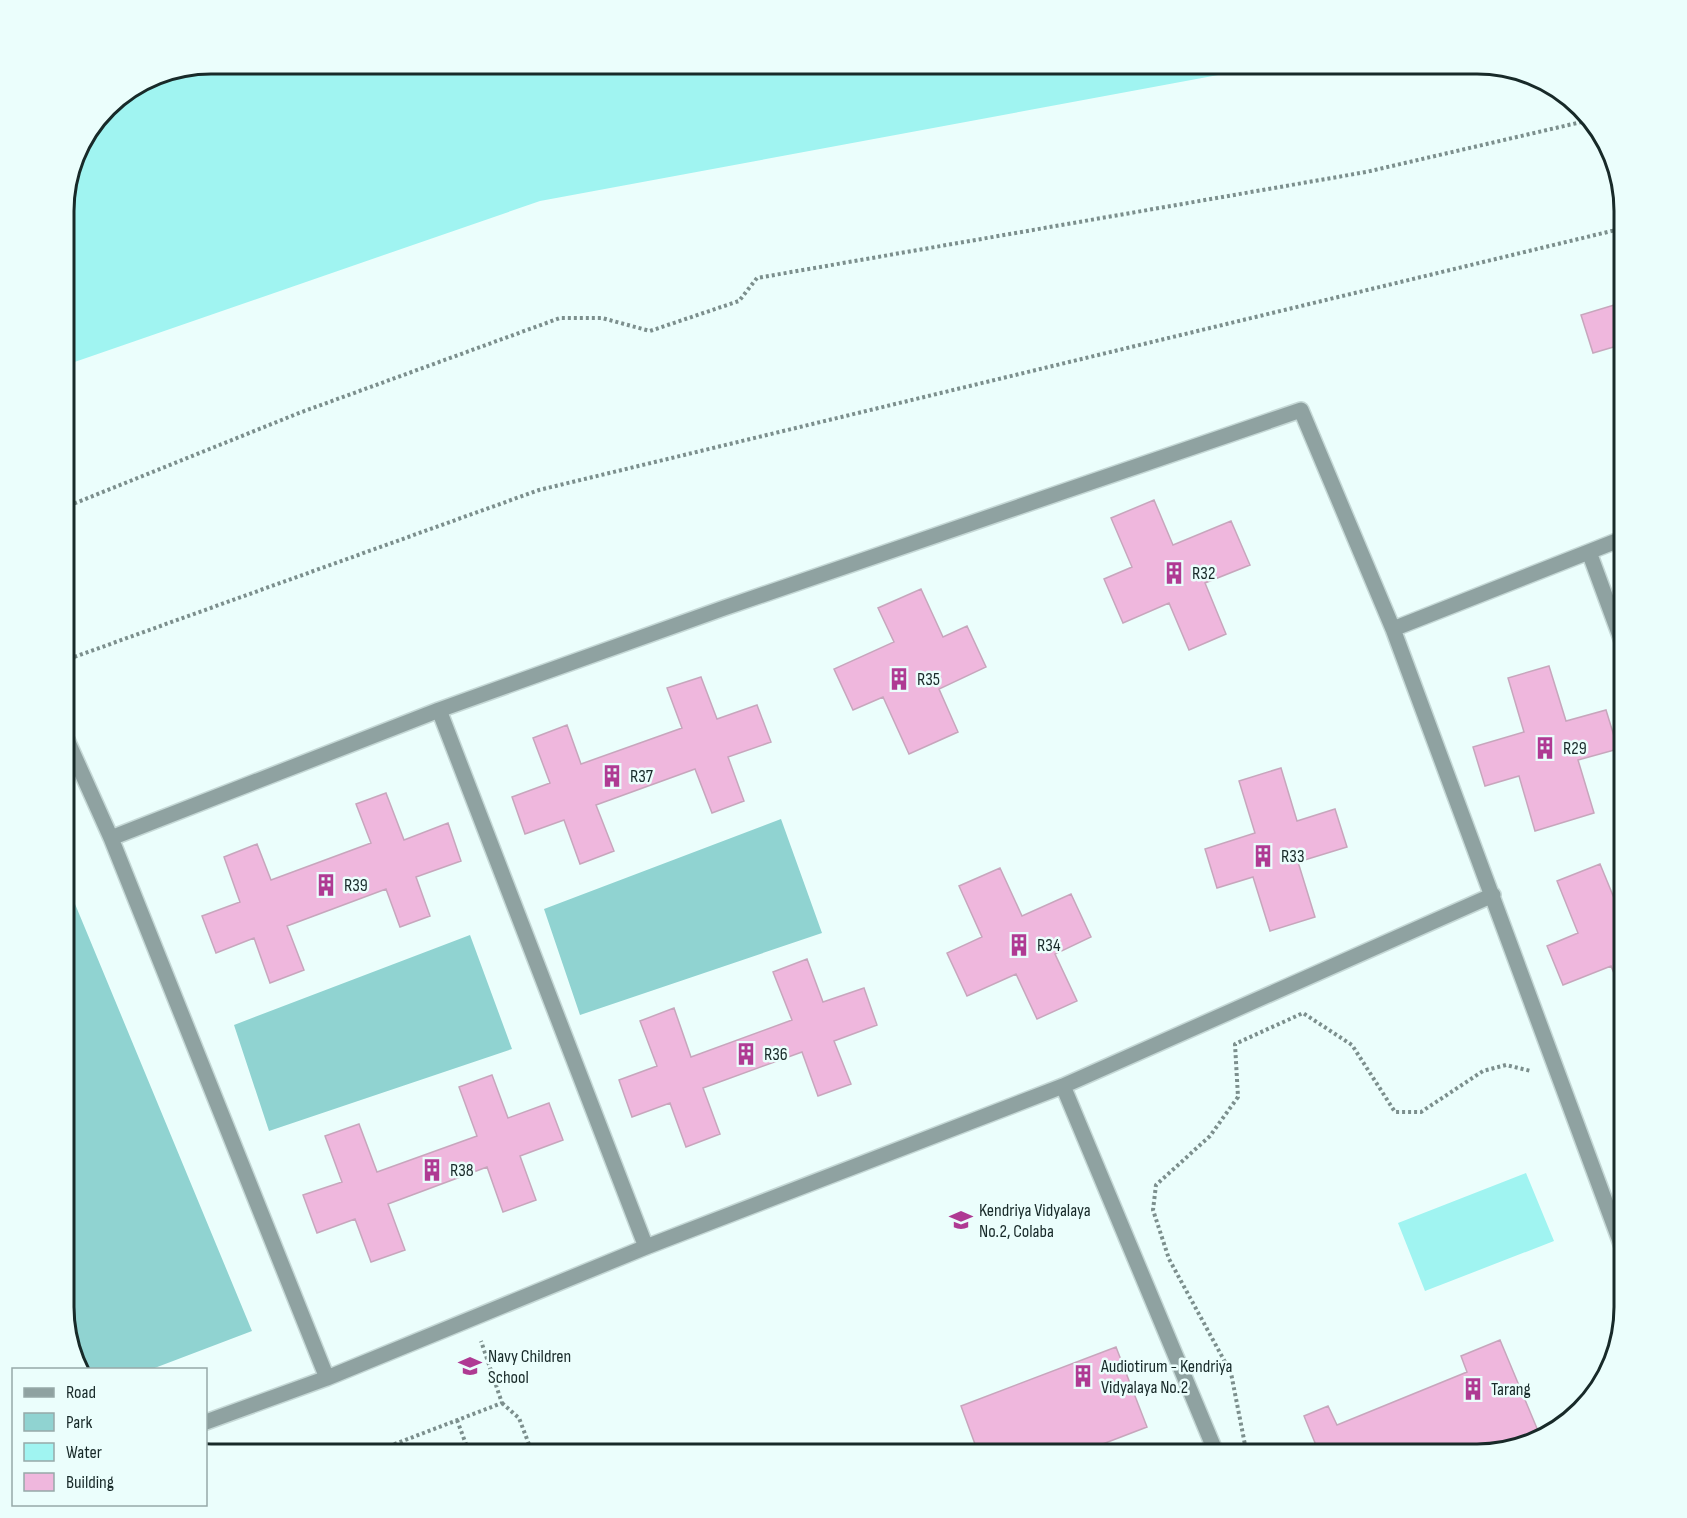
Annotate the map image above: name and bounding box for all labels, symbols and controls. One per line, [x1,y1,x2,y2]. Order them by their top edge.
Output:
building icon: R32 [1161,560,1187,586]
place label: R32 [1192,563,1215,584]
building icon: R35 [886,666,912,692]
place label: R35 [917,669,940,690]
building icon: R29 [1532,735,1558,761]
place label: R29 [1563,738,1587,759]
building icon: R37 [599,763,625,789]
place label: R37 [630,766,654,787]
building icon: R33 [1250,843,1276,869]
place label: R33 [1281,846,1304,867]
building icon: R39 [313,872,339,898]
place label: R39 [344,875,368,896]
building icon: R34 [1006,932,1032,958]
place label: R34 [1037,935,1061,956]
building icon: R36 [733,1041,759,1067]
place label: R36 [764,1044,788,1065]
building icon: R38 [419,1157,445,1183]
place label: R38 [450,1160,474,1181]
place label: Kendriya Vidyalaya No.2, Colaba [979,1200,1091,1242]
school or university icon: Kendriya Vidyalaya No.2, Colaba [948,1207,974,1233]
place label: Navy Children School [488,1346,571,1388]
school or university icon: Navy Children School [457,1353,483,1379]
place label: Audiotirum - Kendriya Vidyalaya No.2 [1100,1356,1232,1398]
building icon: Audiotirum - Kendriya Vidyalaya No.2 [1070,1363,1096,1389]
legend [12,1368,207,1506]
building icon: Tarang [1460,1376,1486,1402]
place label: Tarang [1491,1379,1531,1400]
text: Road [66,1382,96,1403]
text: Park [66,1412,92,1433]
text: Water [66,1442,102,1463]
text: Building [66,1472,114,1493]

